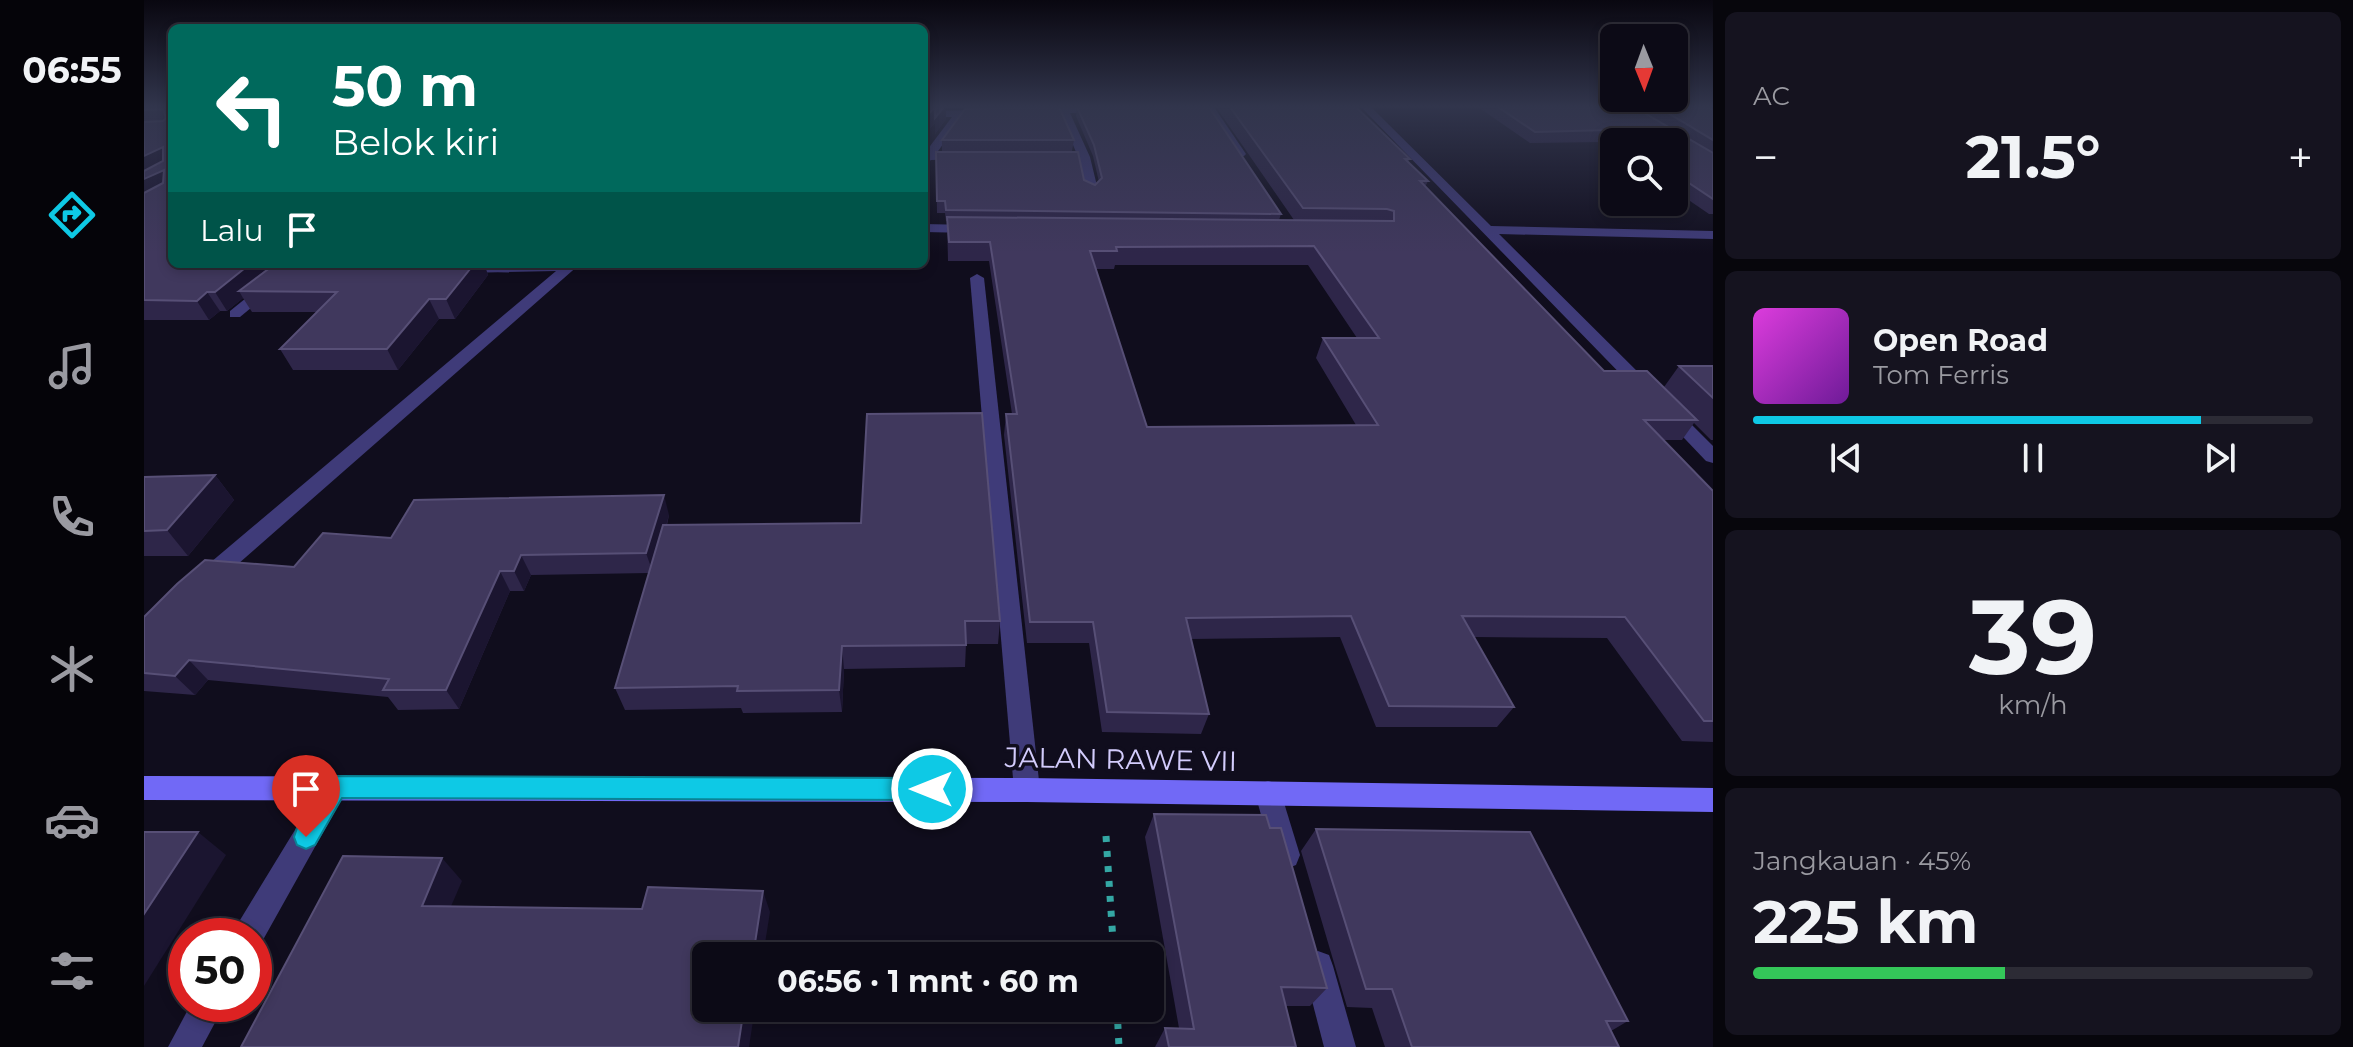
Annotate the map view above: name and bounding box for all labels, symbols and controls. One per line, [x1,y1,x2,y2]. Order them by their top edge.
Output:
north arrow [1600,24,1688,112]
map controls [1600,24,1688,216]
text: 06:55 [22,48,122,92]
text: 50 m [332,52,478,120]
icon: left [200,56,304,160]
text: AC [1753,80,1790,112]
text: Belok kiri [332,120,499,164]
text: 21.5° [1965,120,2101,193]
button: search [1600,128,1688,216]
text: − [1753,130,1778,184]
text: + [2288,130,2313,184]
icon: directions [44,187,100,243]
icon: arrive [280,208,324,252]
text: Lalu [200,212,264,249]
text: Open Road [1873,322,2048,359]
icon: music [44,338,100,394]
text: Tom Ferris [1873,359,2009,391]
icon: previous [1824,436,1868,480]
icon: pause [2011,436,2055,480]
icon: next [2198,436,2242,480]
icon: phone [44,489,100,545]
text: 39 [1969,573,2097,700]
icon: climate [44,641,100,697]
text: km/h [1998,689,2068,721]
street label: JALAN RAWE VII [1003,740,1238,778]
position arrow [890,747,974,831]
pin [272,755,340,837]
icon: arrive [284,767,328,811]
icon: car [44,792,100,848]
text: Jangkauan · 45% [1753,845,1971,877]
text: 225 km [1753,885,1979,958]
speed limit sign: 50 [168,918,272,1022]
icon: filters [44,943,100,999]
text: 06:56 · 1 mnt · 60 m [777,963,1079,1000]

